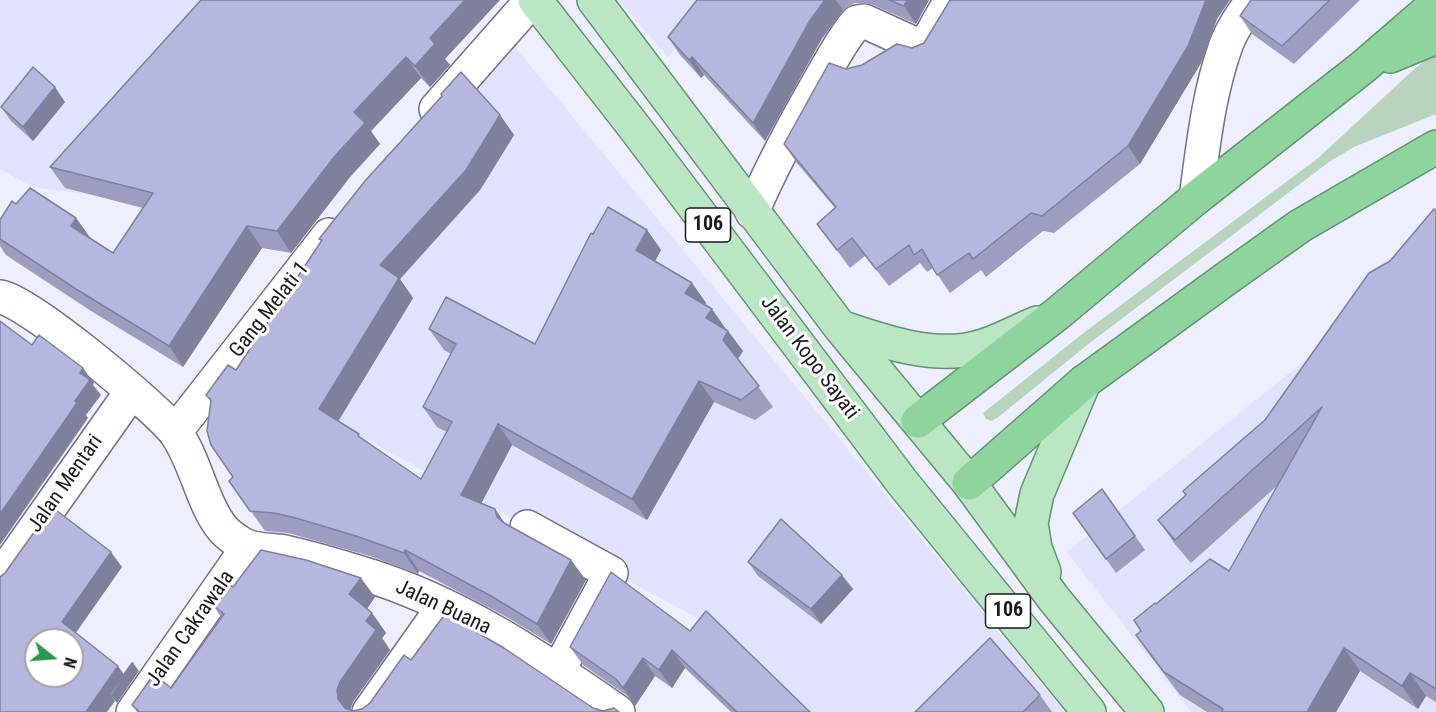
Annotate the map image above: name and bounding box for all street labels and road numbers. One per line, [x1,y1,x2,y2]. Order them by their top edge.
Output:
road number: 106 [686,208,730,242]
street label: Gang Melati 1 [225,257,315,363]
street label: Jalan Kopo Sayati [754,291,864,425]
street label: Jalan Mentari [23,430,109,538]
street label: Jalan Cakrawala [142,566,240,692]
street label: Jalan Buana [391,575,495,641]
road number: 106 [986,594,1030,628]

